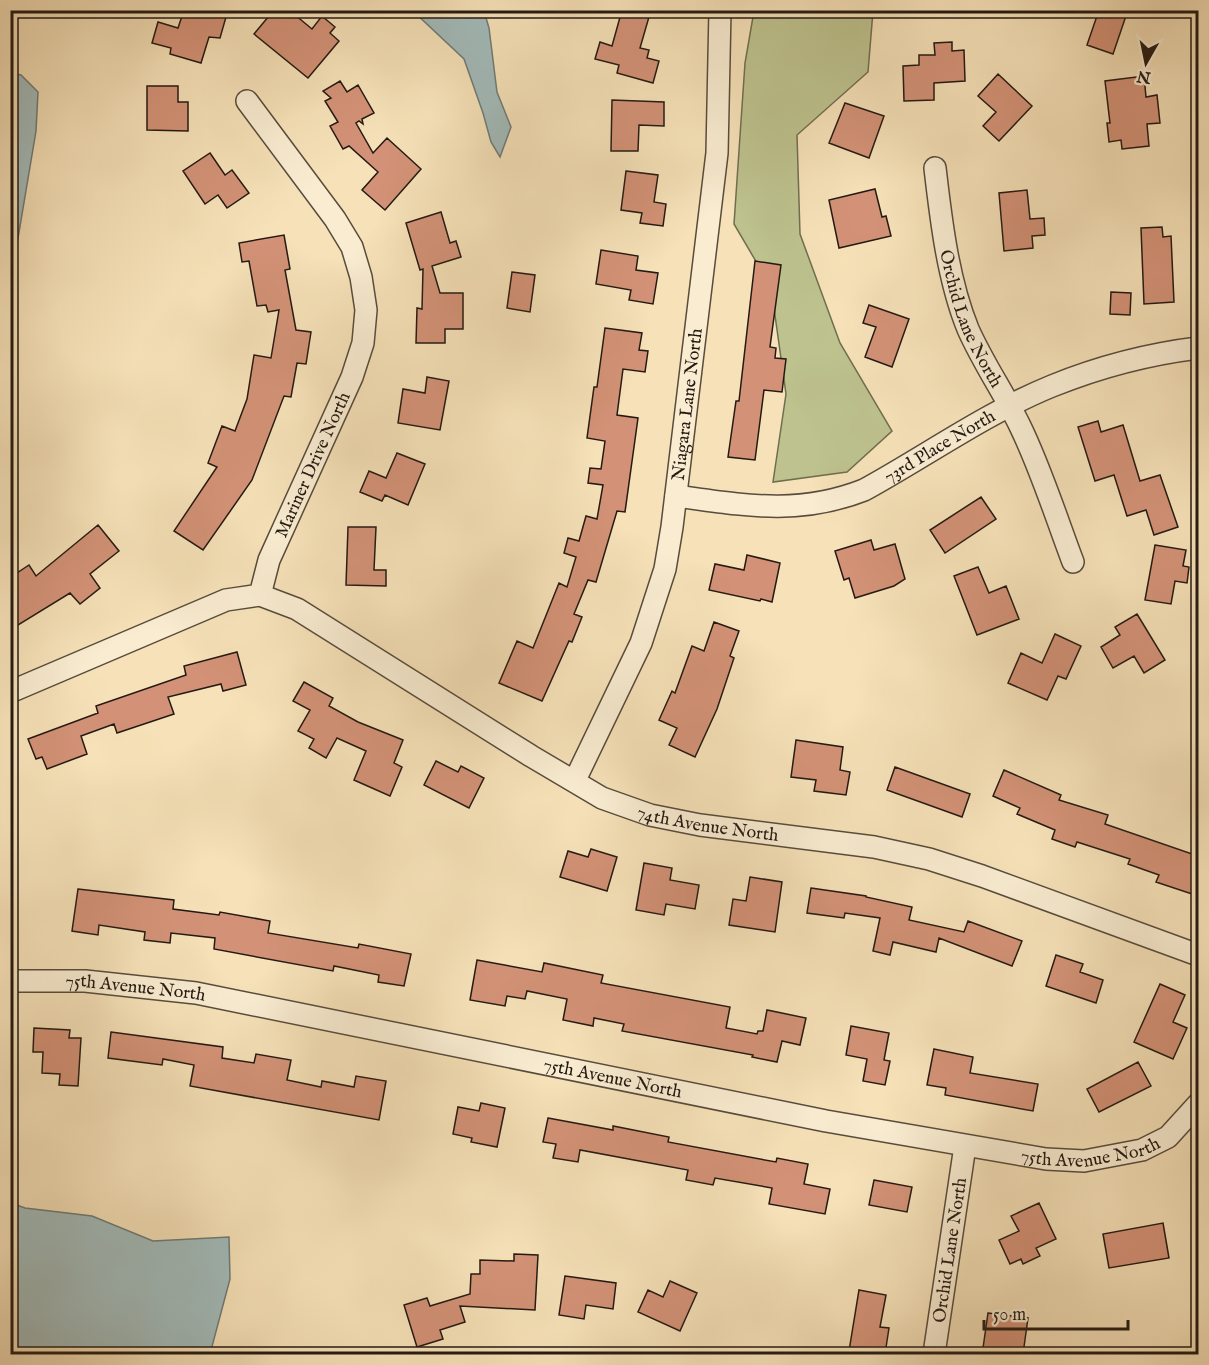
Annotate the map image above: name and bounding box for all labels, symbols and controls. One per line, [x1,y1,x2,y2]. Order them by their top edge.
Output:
north arrow [1116,33,1176,93]
text: N [1135,65,1153,87]
street label: Orchid Lane North [933,248,1007,393]
street label: Niagara Lane North [668,327,709,482]
street label: Mariner Drive North [271,388,357,542]
street label: 73rd Place North [880,405,1000,489]
street label: 74th Avenue North [634,801,780,848]
street label: 75th Avenue North [66,971,208,1008]
street label: 75th Avenue North [541,1054,684,1105]
street label: 75th Avenue North [1019,1133,1165,1174]
street label: Orchid Lane North [929,1176,973,1325]
scale bar [984,1293,1128,1331]
text: 50 m [993,1304,1026,1327]

